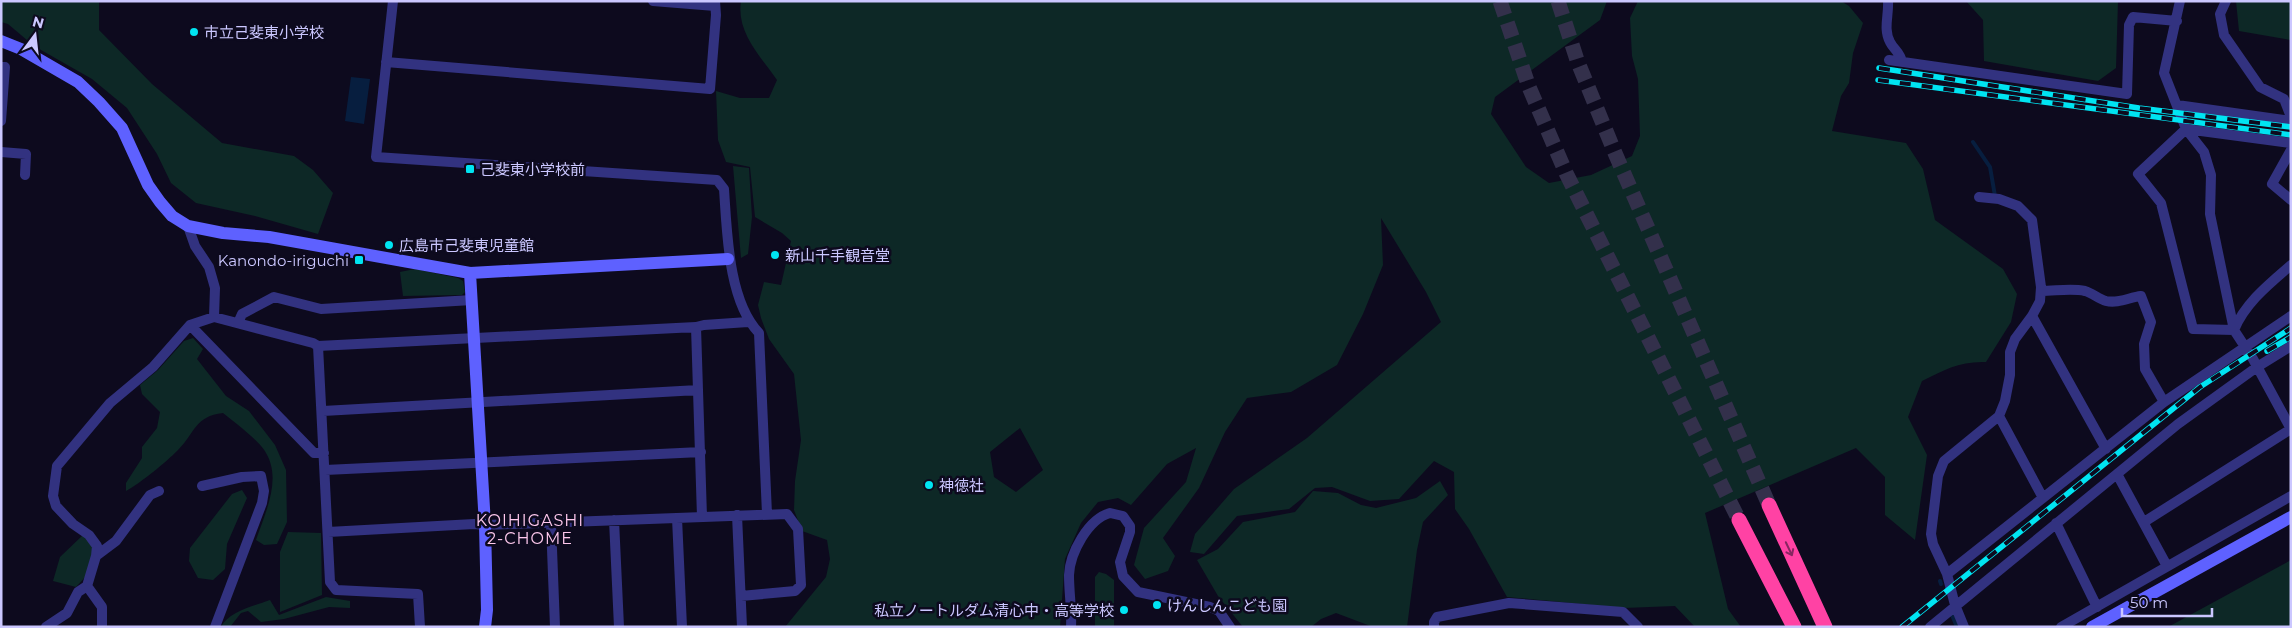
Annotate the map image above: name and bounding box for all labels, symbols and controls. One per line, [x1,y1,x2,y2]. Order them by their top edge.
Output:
north arrow [10,10,60,60]
text: N [31,12,46,33]
place label: 市立己斐東小学校 [204,23,324,42]
marker: 市立己斐東小学校 [188,26,200,38]
place label: 己斐東小学校前 [480,160,585,179]
marker: 己斐東小学校前 [464,163,476,175]
place label: 広島市己斐東児童館 [399,236,534,255]
marker: 広島市己斐東児童館 [383,239,395,251]
place label: 新山千手観音堂 [785,246,890,265]
marker: 新山千手観音堂 [769,249,781,261]
place label: Kanondo-iriguchi [218,251,349,270]
marker: Kanondo-iriguchi [353,254,365,266]
place label: 神徳社 [939,476,984,495]
marker: 神徳社 [923,479,935,491]
district label: KOIHIGASHI 2-CHOME [476,511,584,548]
one-way arrow [1785,541,1795,556]
scale bar [2122,586,2212,618]
text: 50 m [2130,593,2168,612]
place label: けんしんこども園 [1167,596,1287,615]
marker: けんしんこども園 [1151,599,1163,611]
place label: 私立ノートルダム清心中・高等学校 [874,601,1114,620]
marker: 私立ノートルダム清心中・高等学校 [1118,604,1130,616]

